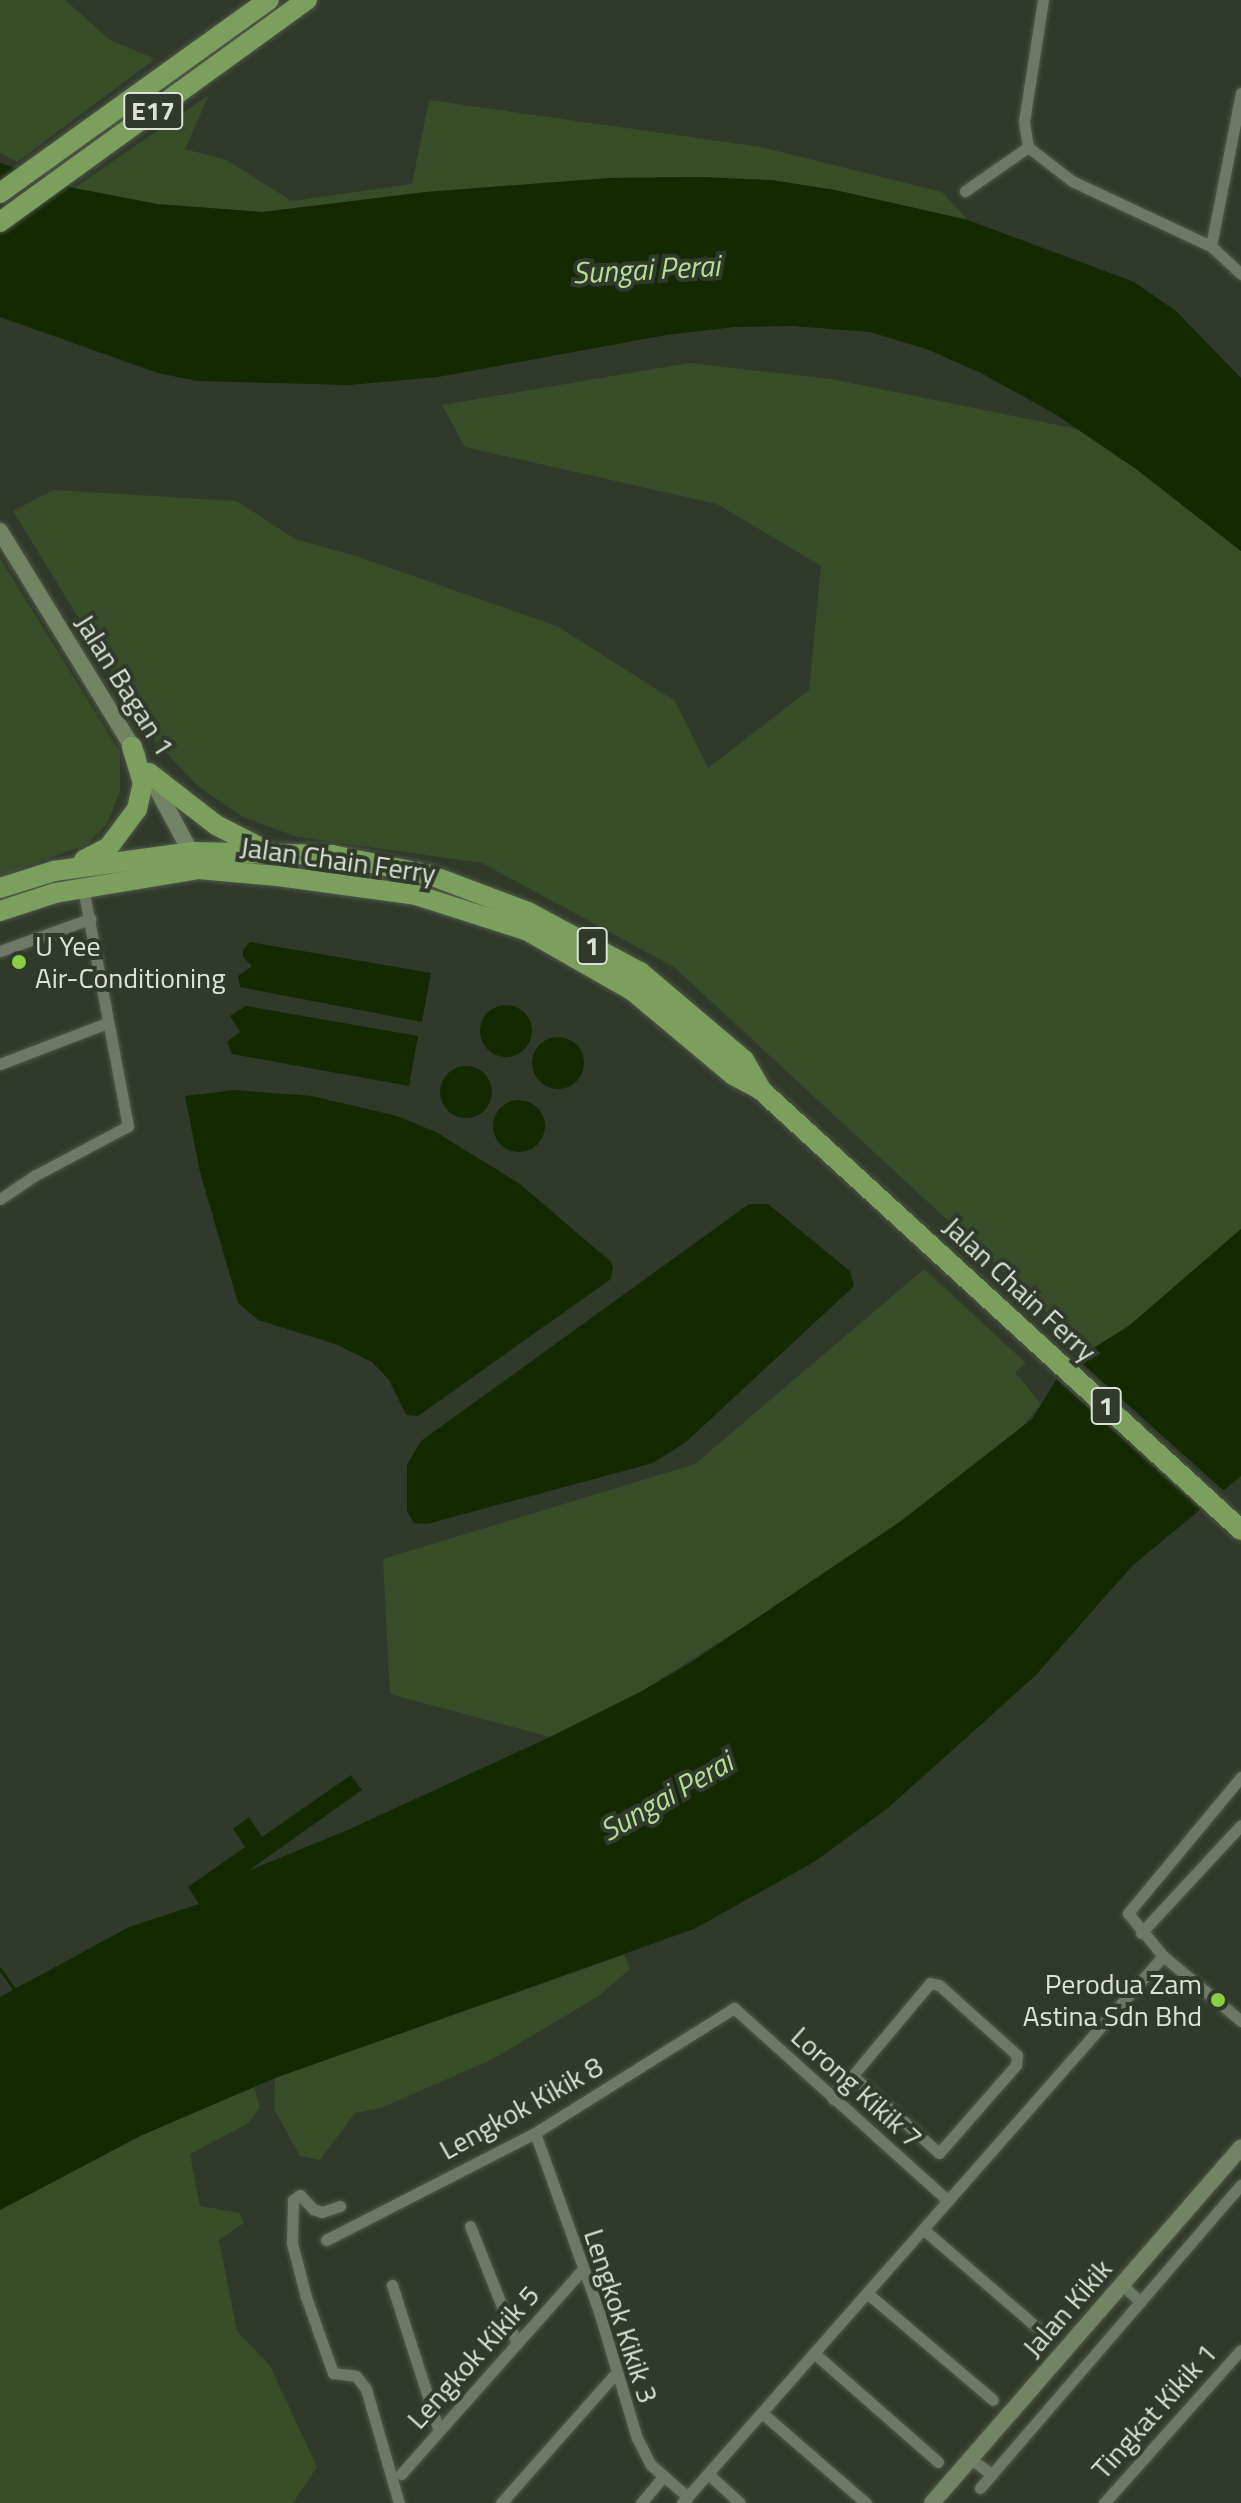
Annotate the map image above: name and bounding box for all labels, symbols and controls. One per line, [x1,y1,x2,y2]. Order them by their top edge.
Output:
road number: E17 [123,89,183,133]
water label: Sungai Perai [572,247,720,291]
street label: Jalan Bagan 1 [68,608,182,762]
street label: Jalan Chain Ferry [238,830,438,890]
road number: 1 [576,924,608,968]
place label: U Yee Air-Conditioning [35,929,226,995]
marker: U Yee Air-Conditioning [10,953,28,971]
street label: Jalan Chain Ferry [937,1210,1103,1368]
road number: 1 [1090,1384,1122,1428]
water label: Sungai Perai [593,1744,739,1848]
place label: Perodua Zam Astina Sdn Bhd [1023,1967,1202,2033]
marker: Perodua Zam Astina Sdn Bhd [1209,1991,1227,2009]
street label: Lorong Kikik 7 [785,2019,929,2155]
street label: Lengkok Kikik 8 [434,2049,608,2167]
street label: Lengkok Kikik 3 [577,2225,665,2407]
street label: Jalan Kikik [1015,2252,1119,2364]
street label: Lengkok Kikik 5 [400,2278,546,2436]
street label: Tingkat Kikik 1 [1084,2336,1224,2486]

